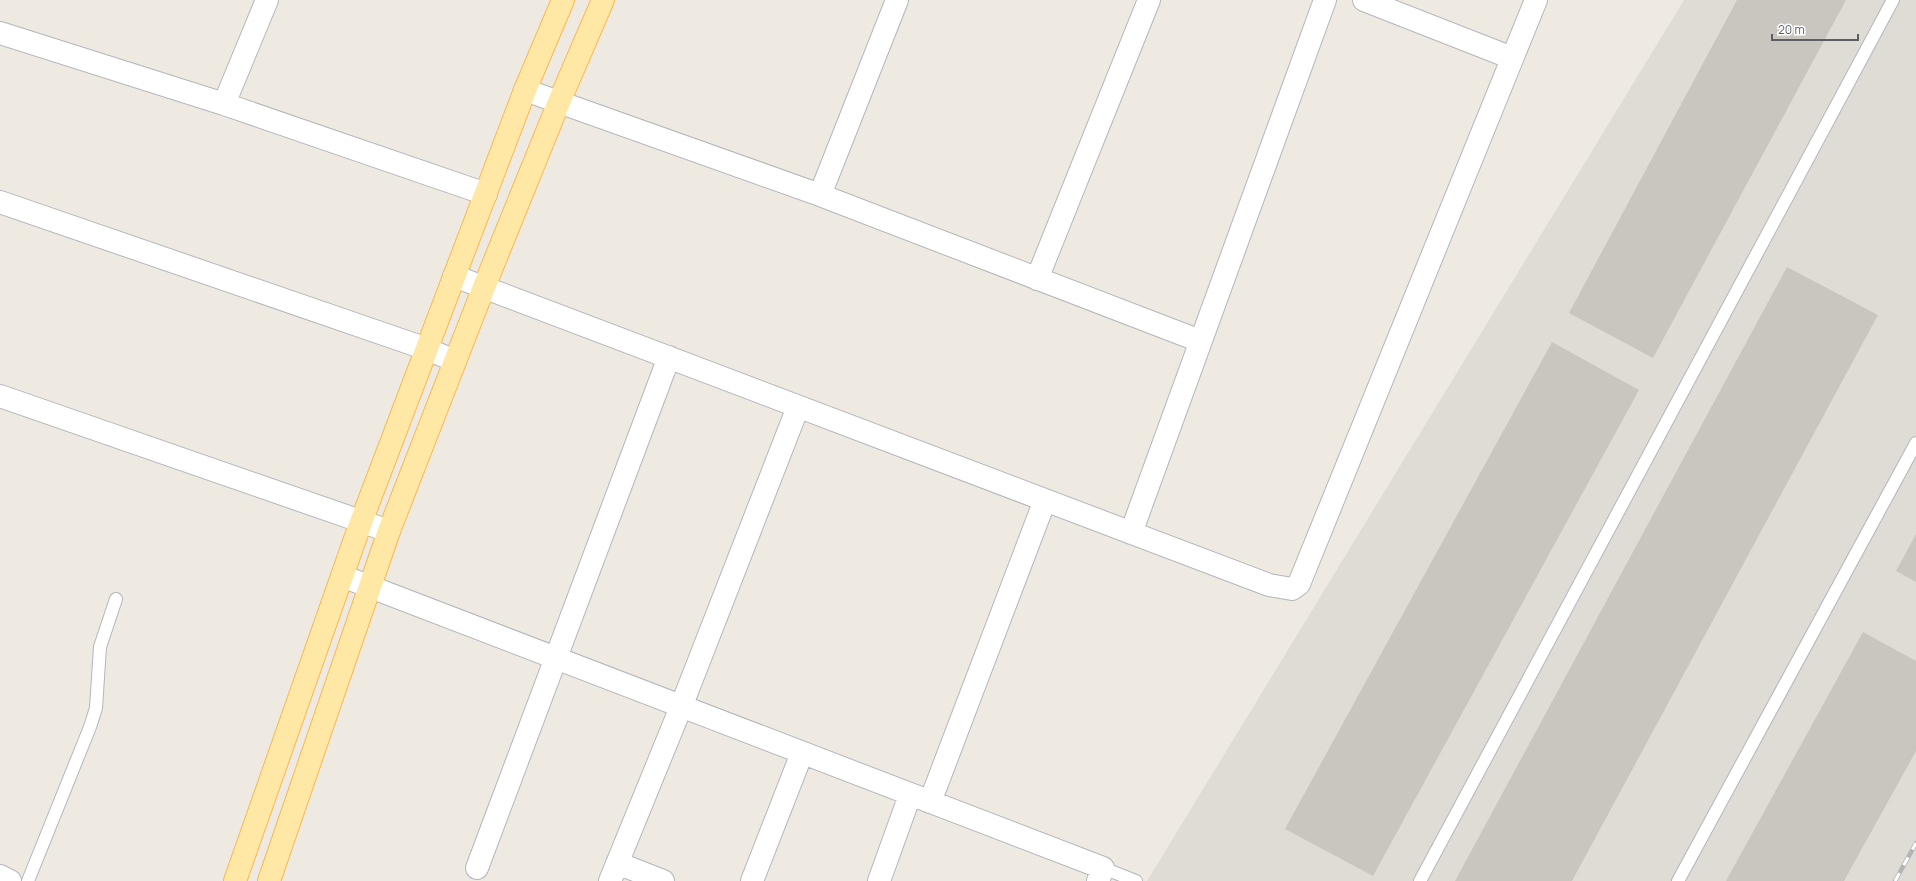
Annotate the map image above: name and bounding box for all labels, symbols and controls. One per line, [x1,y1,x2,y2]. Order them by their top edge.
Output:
scale bar [1772,16,1858,42]
text: 20 m [1778,21,1805,38]

